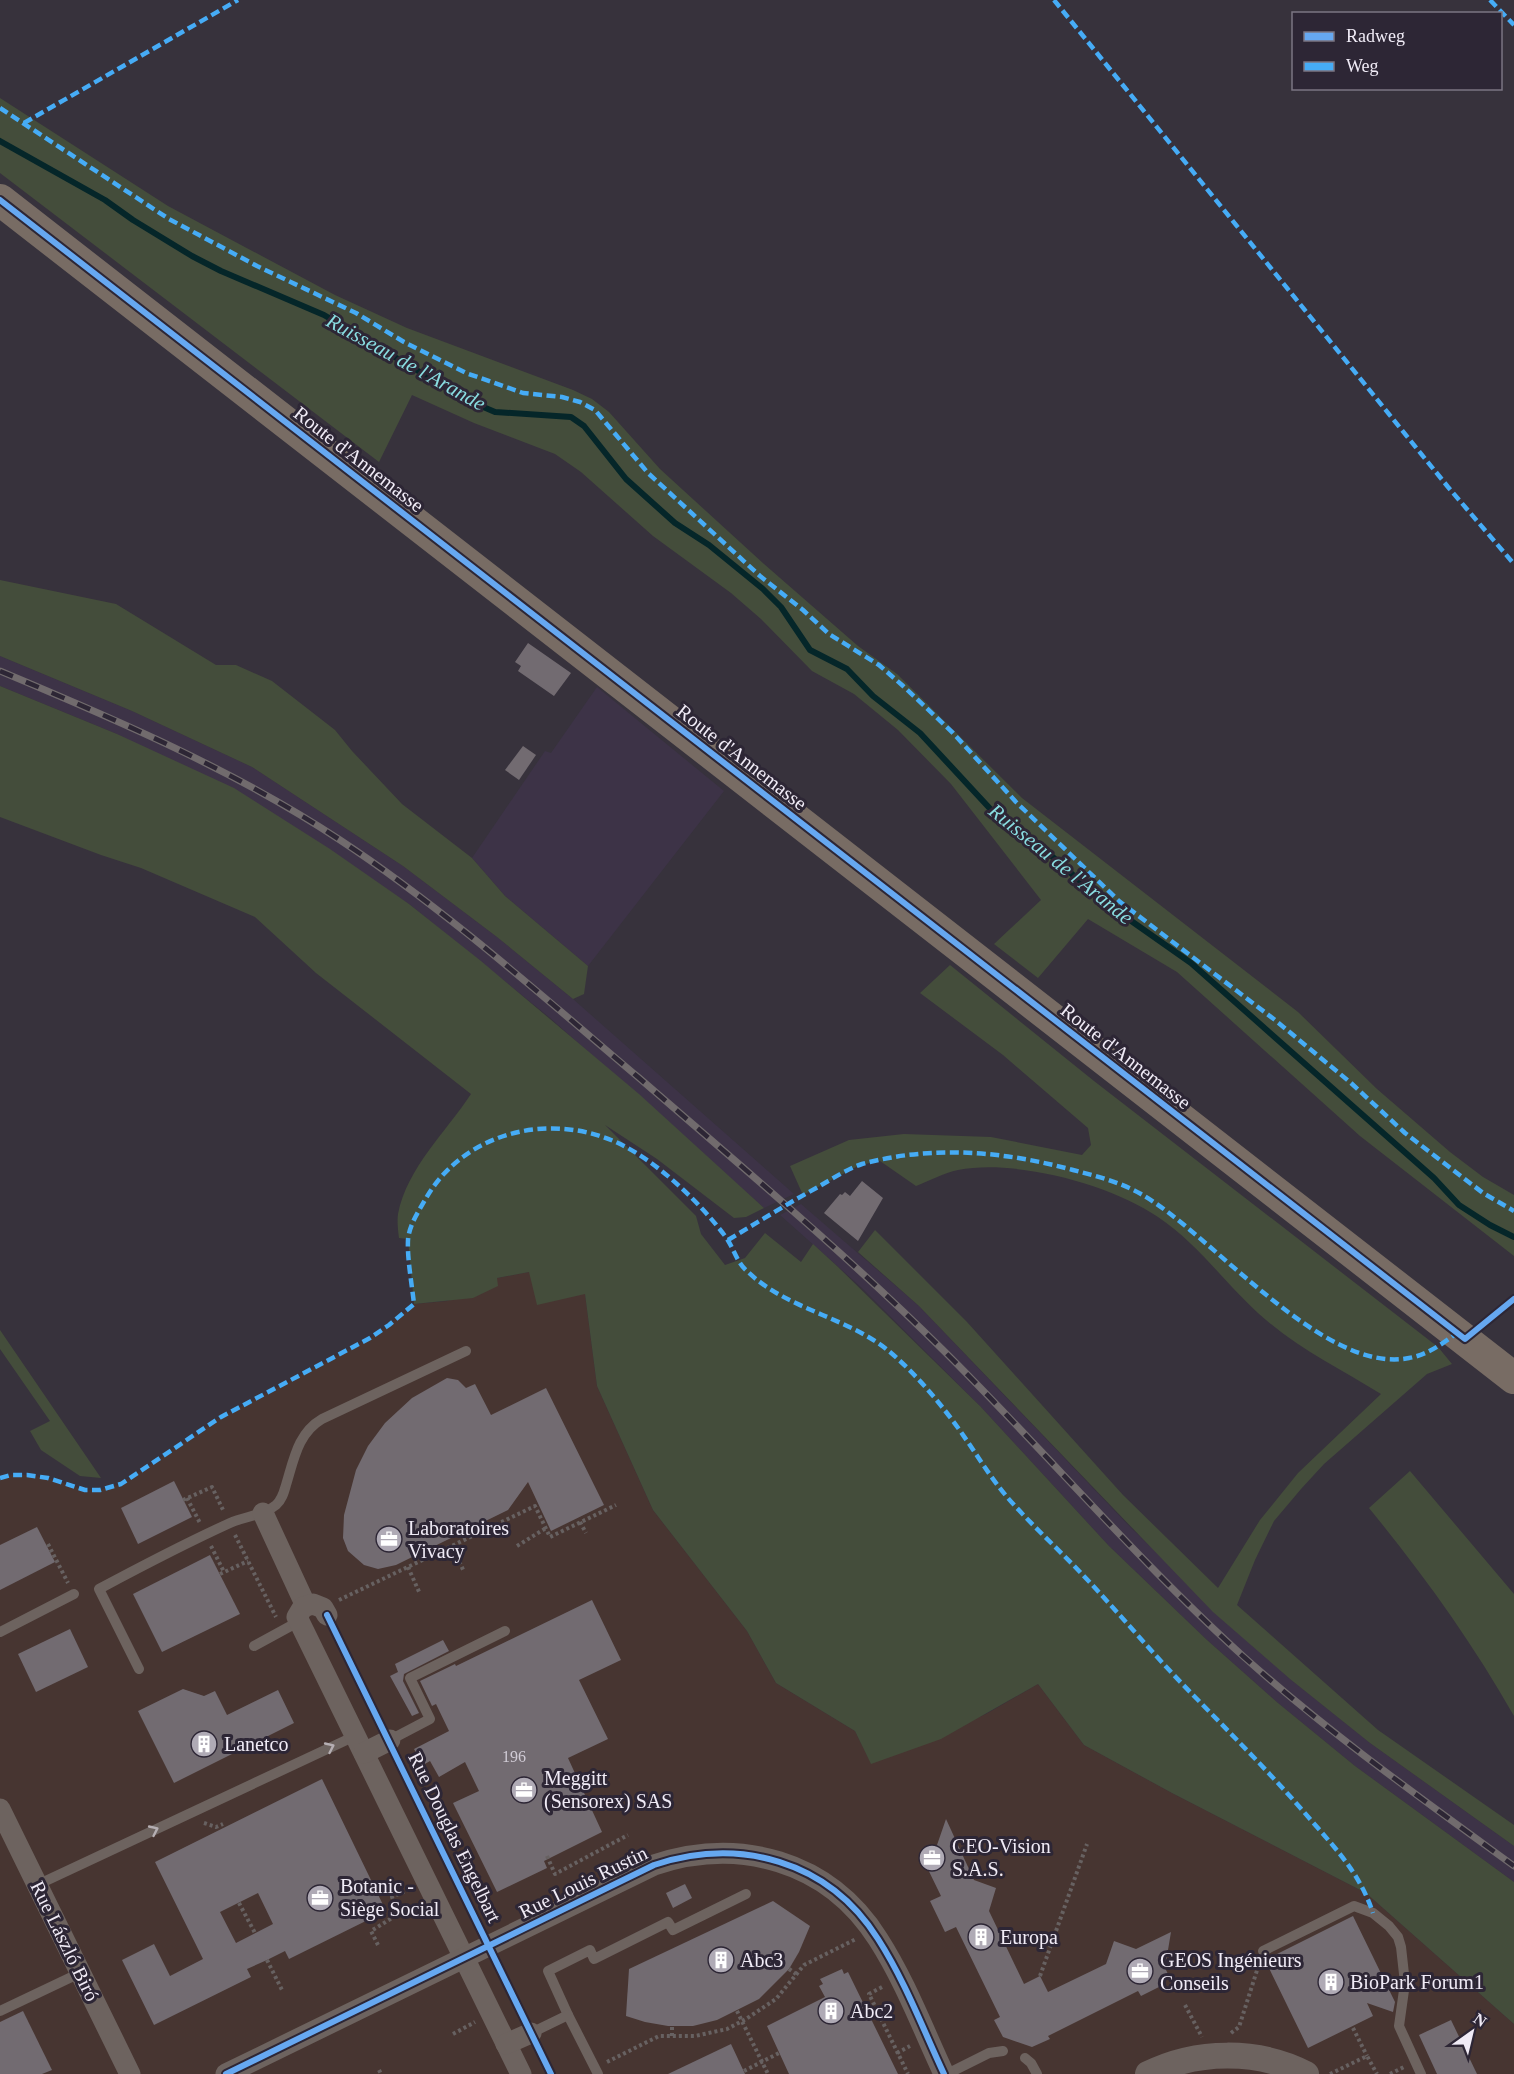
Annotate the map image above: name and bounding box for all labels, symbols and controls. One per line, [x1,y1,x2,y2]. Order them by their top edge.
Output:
legend [1292,12,1502,90]
text: Radweg [1346,26,1405,46]
text: Weg [1346,56,1379,76]
water label: Ruisseau de l'Arande [321,308,490,416]
street label: Route d'Annemasse [290,402,428,517]
street label: Route d'Annemasse [673,700,811,815]
water label: Ruisseau de l'Arande [983,798,1138,929]
street label: Route d'Annemasse [1057,999,1195,1114]
place label: Laboratoires Vivacy [408,1517,509,1563]
office icon: Laboratoires Vivacy [374,1524,404,1554]
building icon: Lanetco [189,1729,219,1759]
place label: Lanetco [224,1733,288,1755]
one-way arrow [324,1743,335,1755]
street label: Rue Douglas Engelbart [403,1748,506,1927]
house number: 196 [502,1748,526,1765]
place label: Meggitt (Sensorex) SAS [544,1767,672,1813]
office icon: Meggitt (Sensorex) SAS [509,1775,539,1805]
one-way arrow [147,1826,158,1838]
place label: CEO-Vision S.A.S. [952,1835,1051,1880]
street label: Rue Louis Rustin [515,1841,651,1923]
office icon: CEO-Vision S.A.S. [917,1843,947,1873]
place label: Botanic - Siège Social [340,1875,440,1921]
street label: Rue László Biró [26,1877,104,2005]
office icon: Botanic - Siège Social [305,1883,335,1913]
building icon: Europa [966,1922,996,1952]
place label: Europa [1000,1926,1058,1949]
building icon: Abc3 [706,1945,736,1975]
place label: Abc3 [740,1949,783,1971]
place label: GEOS Ingénieurs Conseils [1160,1949,1302,1994]
office icon: GEOS Ingénieurs Conseils [1125,1956,1155,1986]
building icon: BioPark Forum1 [1316,1967,1346,1997]
place label: BioPark Forum1 [1350,1971,1484,1993]
building icon: Abc2 [816,1996,846,2026]
place label: Abc2 [850,2000,893,2022]
north arrow [1442,2002,1502,2062]
text: N [1471,2010,1490,2031]

